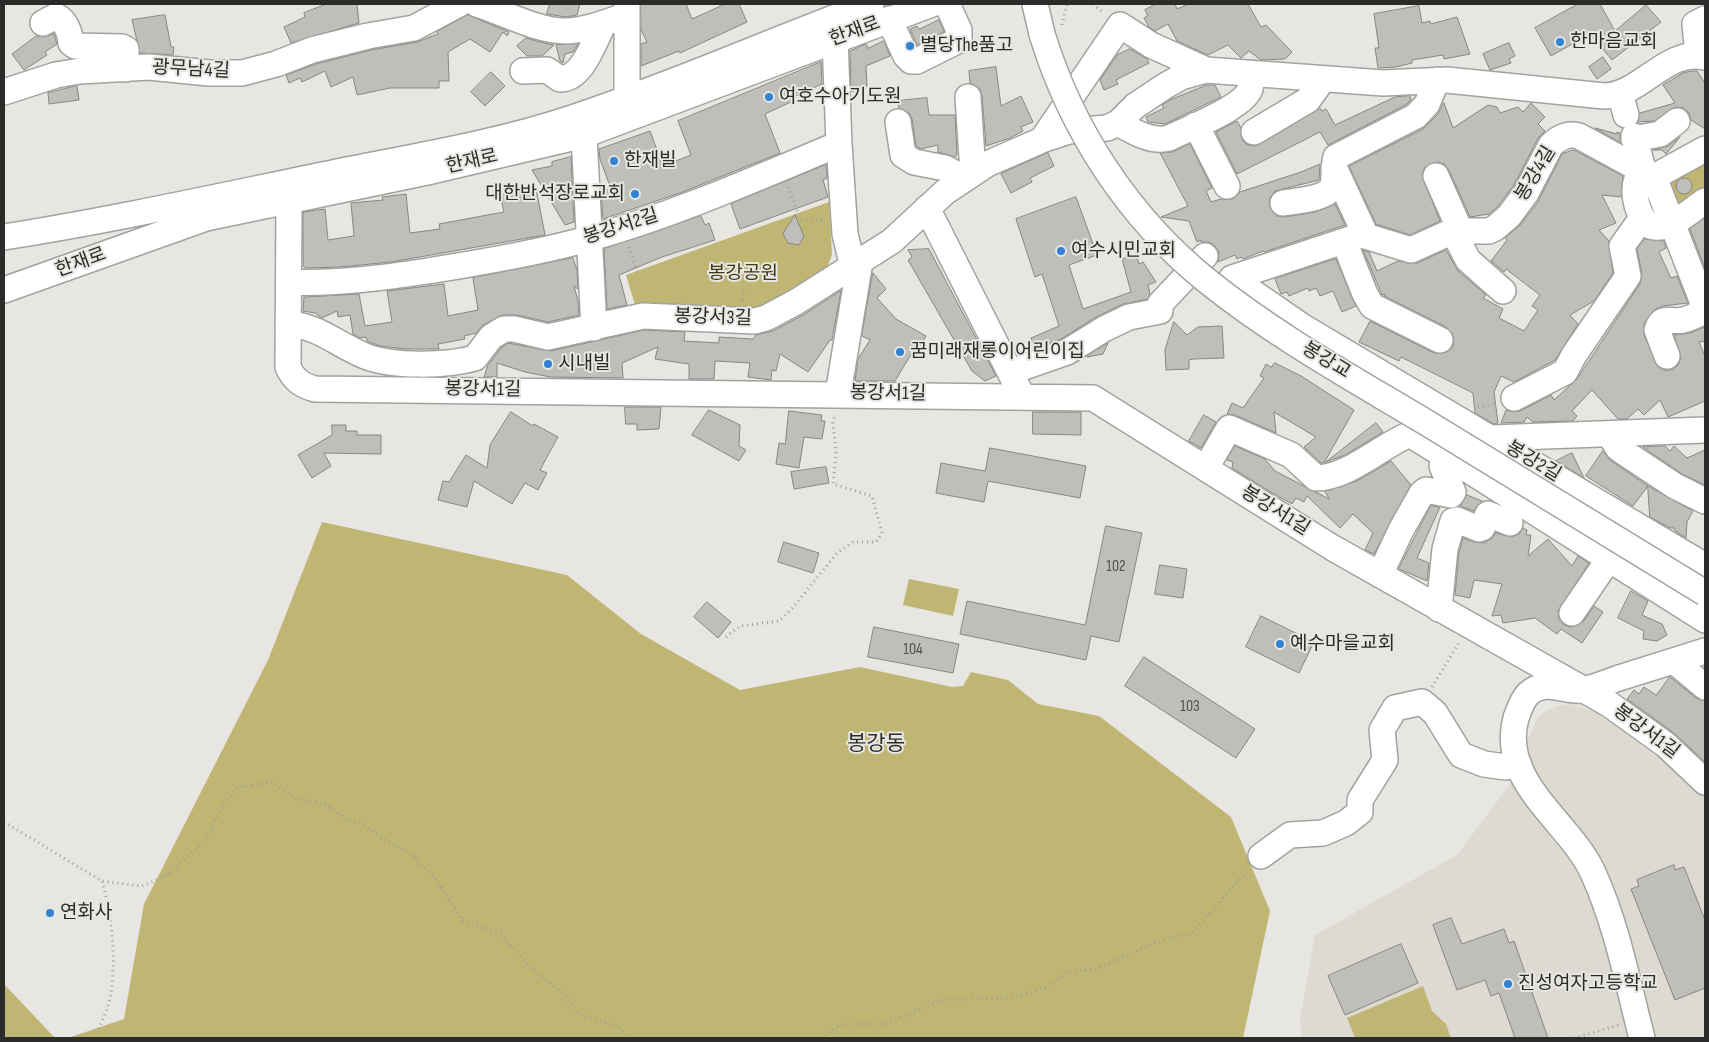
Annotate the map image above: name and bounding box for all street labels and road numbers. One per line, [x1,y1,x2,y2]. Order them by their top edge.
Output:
street label: 한재로 [826,12,884,52]
street label: 광무남4길 [152,57,230,83]
street label: 봉강4길 [1511,142,1561,206]
street label: 한재로 [444,145,500,179]
street label: 봉강서2길 [581,204,661,250]
street label: 한재로 [52,243,110,283]
street label: 봉강서3길 [674,305,752,331]
street label: 봉강교 [1298,338,1354,384]
street label: 봉강서1길 [445,378,521,402]
street label: 봉강서1길 [850,382,926,406]
street label: 봉강2길 [1501,437,1565,487]
street label: 봉강서1길 [1236,481,1314,541]
street label: 봉강서1길 [1609,700,1683,764]

